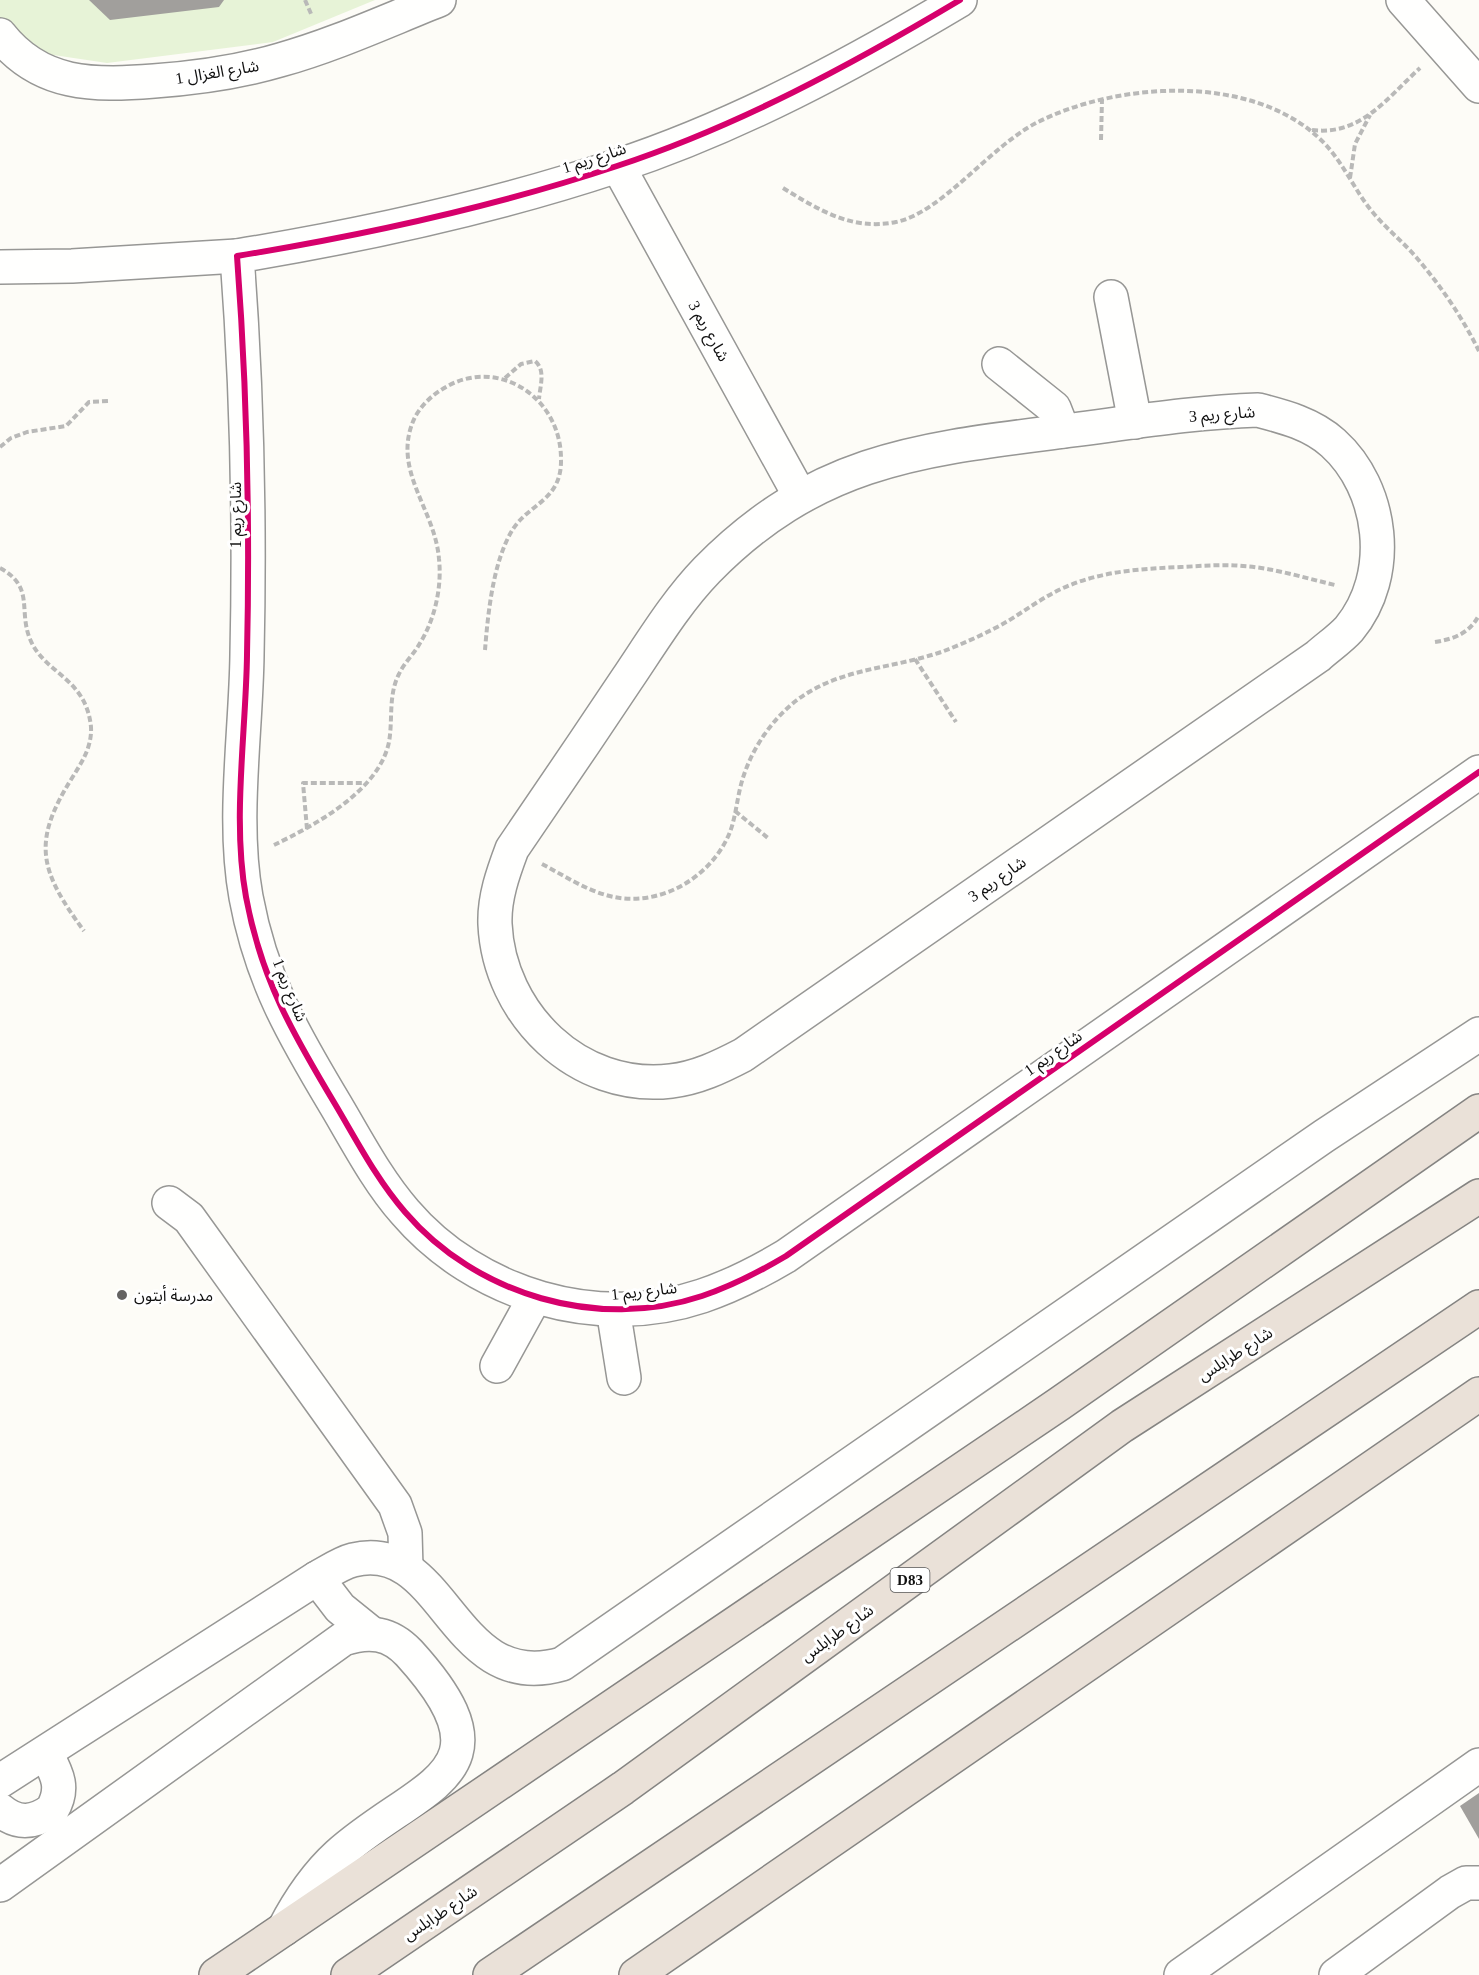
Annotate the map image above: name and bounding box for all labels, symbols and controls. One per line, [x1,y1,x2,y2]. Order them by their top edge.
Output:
street label: شارع الغزال 1 [174,57,261,91]
street label: شارع ريم 1 [560,140,629,180]
street label: شارع ريم 3 [682,298,733,366]
street label: شارع ريم 3 [1188,403,1256,429]
street label: شارع ريم 1 [227,482,248,548]
street label: شارع ريم 3 [965,853,1031,908]
street label: شارع ريم 1 [266,956,310,1025]
street label: شارع ريم 1 [1021,1027,1087,1082]
street label: شارع ريم 1 [610,1279,678,1307]
place label: مدرسة أبتون [134,1285,213,1305]
marker: مدرسة أبتون [115,1288,129,1302]
street label: شارع طرابلس [1195,1324,1278,1388]
road number: D83 [890,1568,930,1592]
street label: شارع طرابلس [798,1601,879,1668]
street label: شارع طرابلس [400,1882,482,1947]

